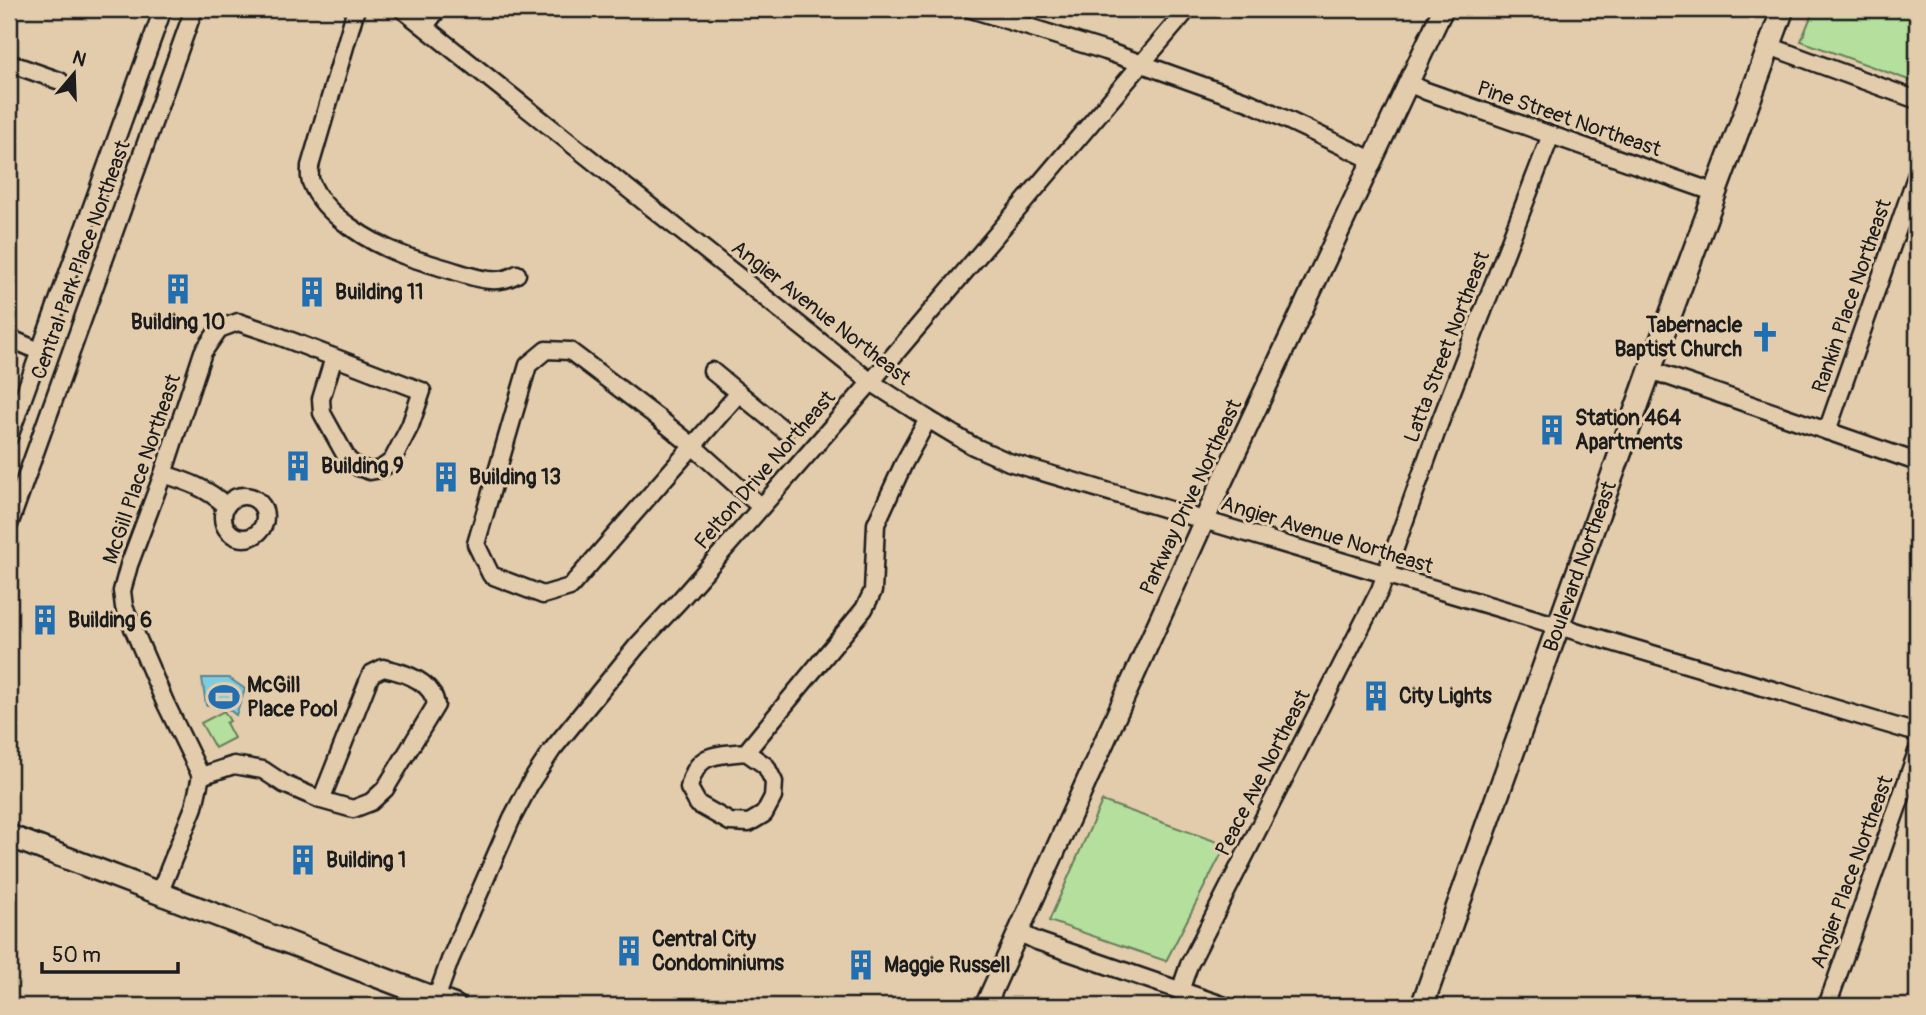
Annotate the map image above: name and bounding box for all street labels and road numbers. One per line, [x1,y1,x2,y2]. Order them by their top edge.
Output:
street label: Pine Street Northeast [1474,75,1665,163]
street label: Central Park Place Northeast [25,136,137,383]
street label: Rankin Place Northeast [1806,195,1898,396]
street label: Angier Avenue Northeast [726,234,917,392]
street label: Latta Street Northeast [1398,247,1496,447]
street label: McGill Place Northeast [97,370,187,568]
street label: Felton Drive Northeast [689,385,842,555]
street label: Parkway Drive Northeast [1134,394,1248,599]
street label: Boulevard Northeast [1537,477,1623,655]
street label: Angier Avenue Northeast [1218,490,1437,580]
street label: Peace Ave Northeast [1209,685,1317,861]
street label: Angier Place Northeast [1805,771,1900,972]

